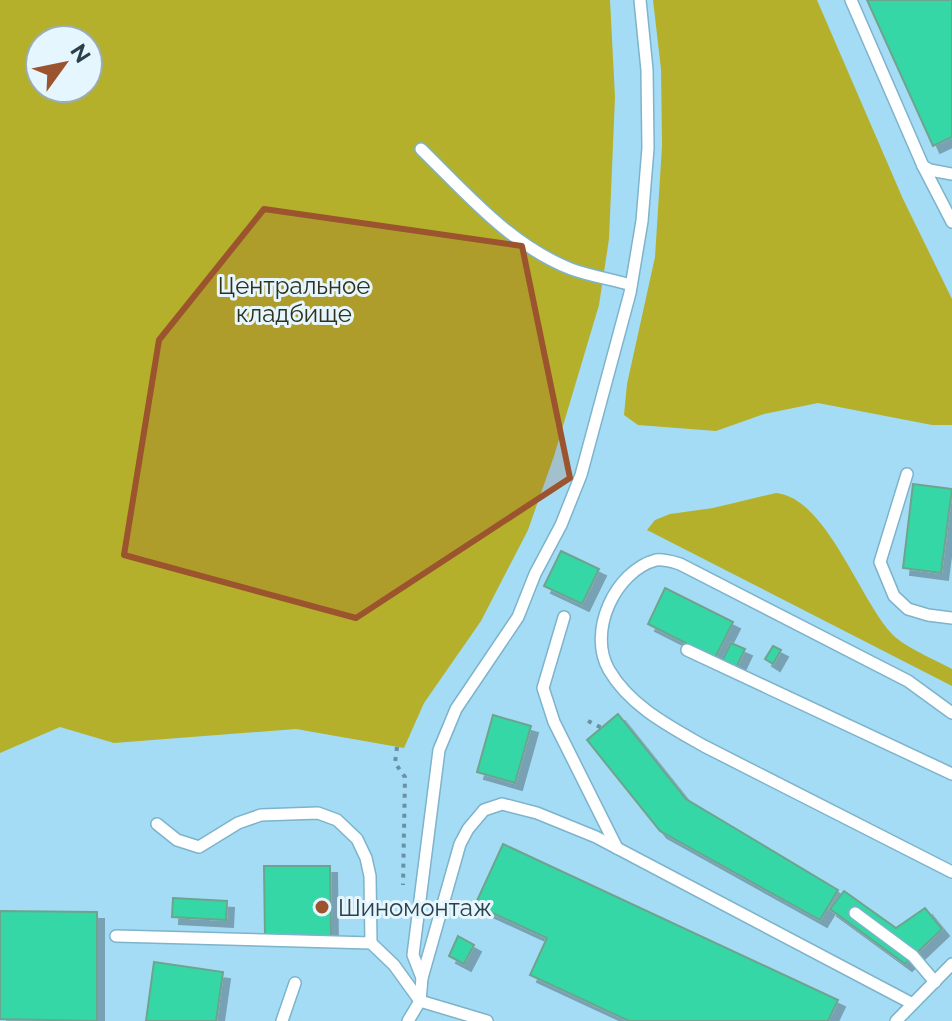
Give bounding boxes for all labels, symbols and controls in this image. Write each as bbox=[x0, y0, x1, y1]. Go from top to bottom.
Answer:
north arrow bbox=[24, 24, 104, 104]
text: N bbox=[65, 39, 96, 67]
park label: Центральное кладбище bbox=[218, 271, 370, 328]
place label: Шиномонтаж bbox=[338, 893, 492, 922]
marker: Шиномонтаж bbox=[313, 898, 331, 916]

